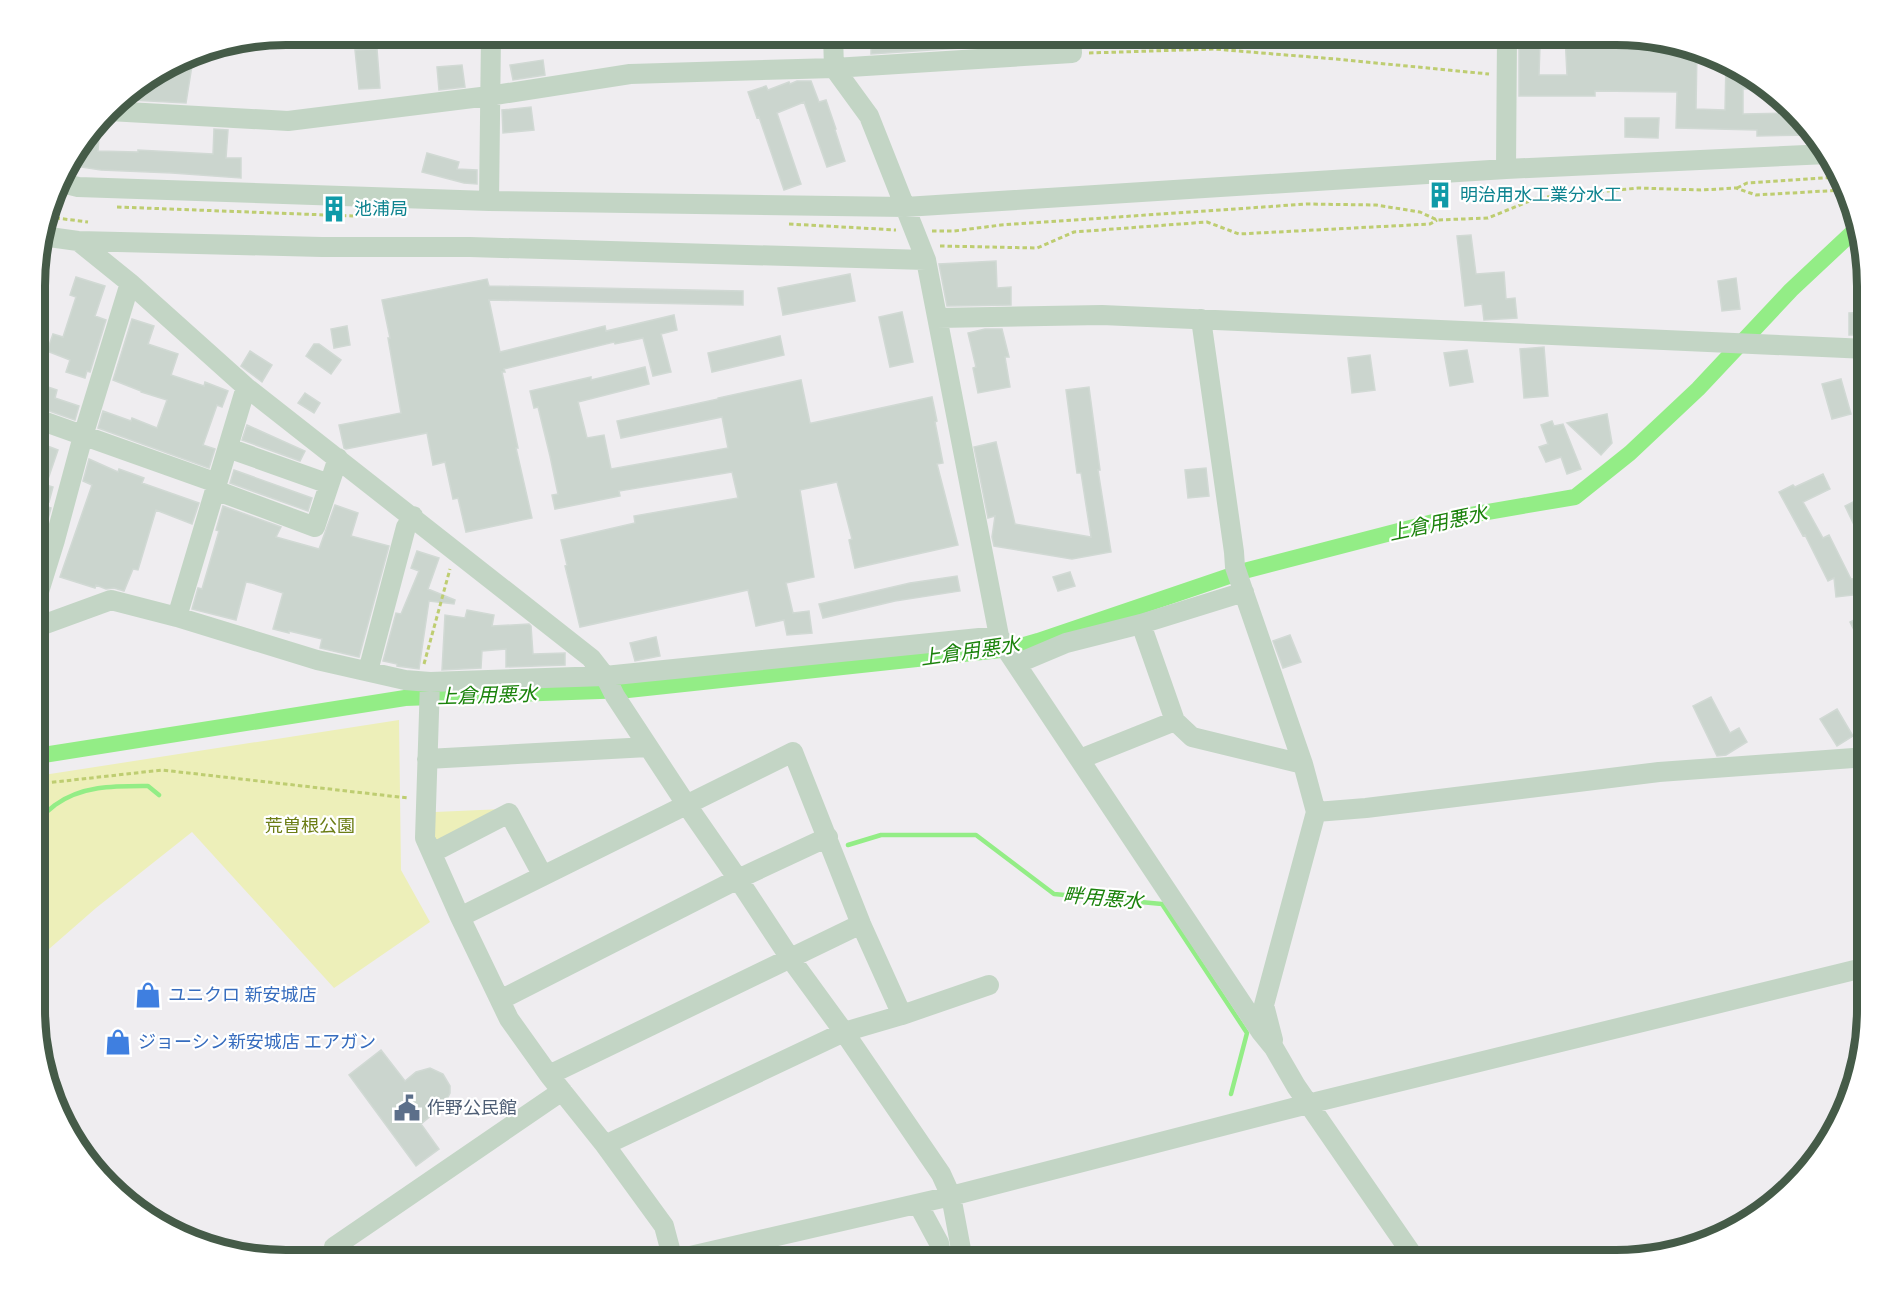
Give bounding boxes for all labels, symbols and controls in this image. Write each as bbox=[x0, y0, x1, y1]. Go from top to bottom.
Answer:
building icon: 明治用水工業分水工 bbox=[1425, 180, 1455, 210]
place label: 明治用水工業分水工 bbox=[1460, 184, 1622, 206]
building icon: 池浦局 bbox=[319, 194, 349, 224]
place label: 池浦局 bbox=[354, 198, 408, 220]
water label: 上倉用悪水 bbox=[1387, 500, 1491, 545]
water label: 上倉用悪水 bbox=[919, 632, 1023, 670]
water label: 上倉用悪水 bbox=[437, 681, 539, 709]
park label: 荒曽根公園 bbox=[265, 815, 355, 837]
water label: 畔用悪水 bbox=[1062, 883, 1146, 914]
shop icon: ユニクロ 新安城店 bbox=[133, 980, 163, 1010]
place label: ユニクロ 新安城店 bbox=[168, 984, 316, 1006]
shop icon: ジョーシン新安城店 エアガン bbox=[103, 1027, 133, 1057]
place label: ジョーシン新安城店 エアガン bbox=[138, 1031, 376, 1053]
public building icon: 作野公民館 bbox=[392, 1093, 422, 1123]
place label: 作野公民館 bbox=[427, 1097, 517, 1119]

